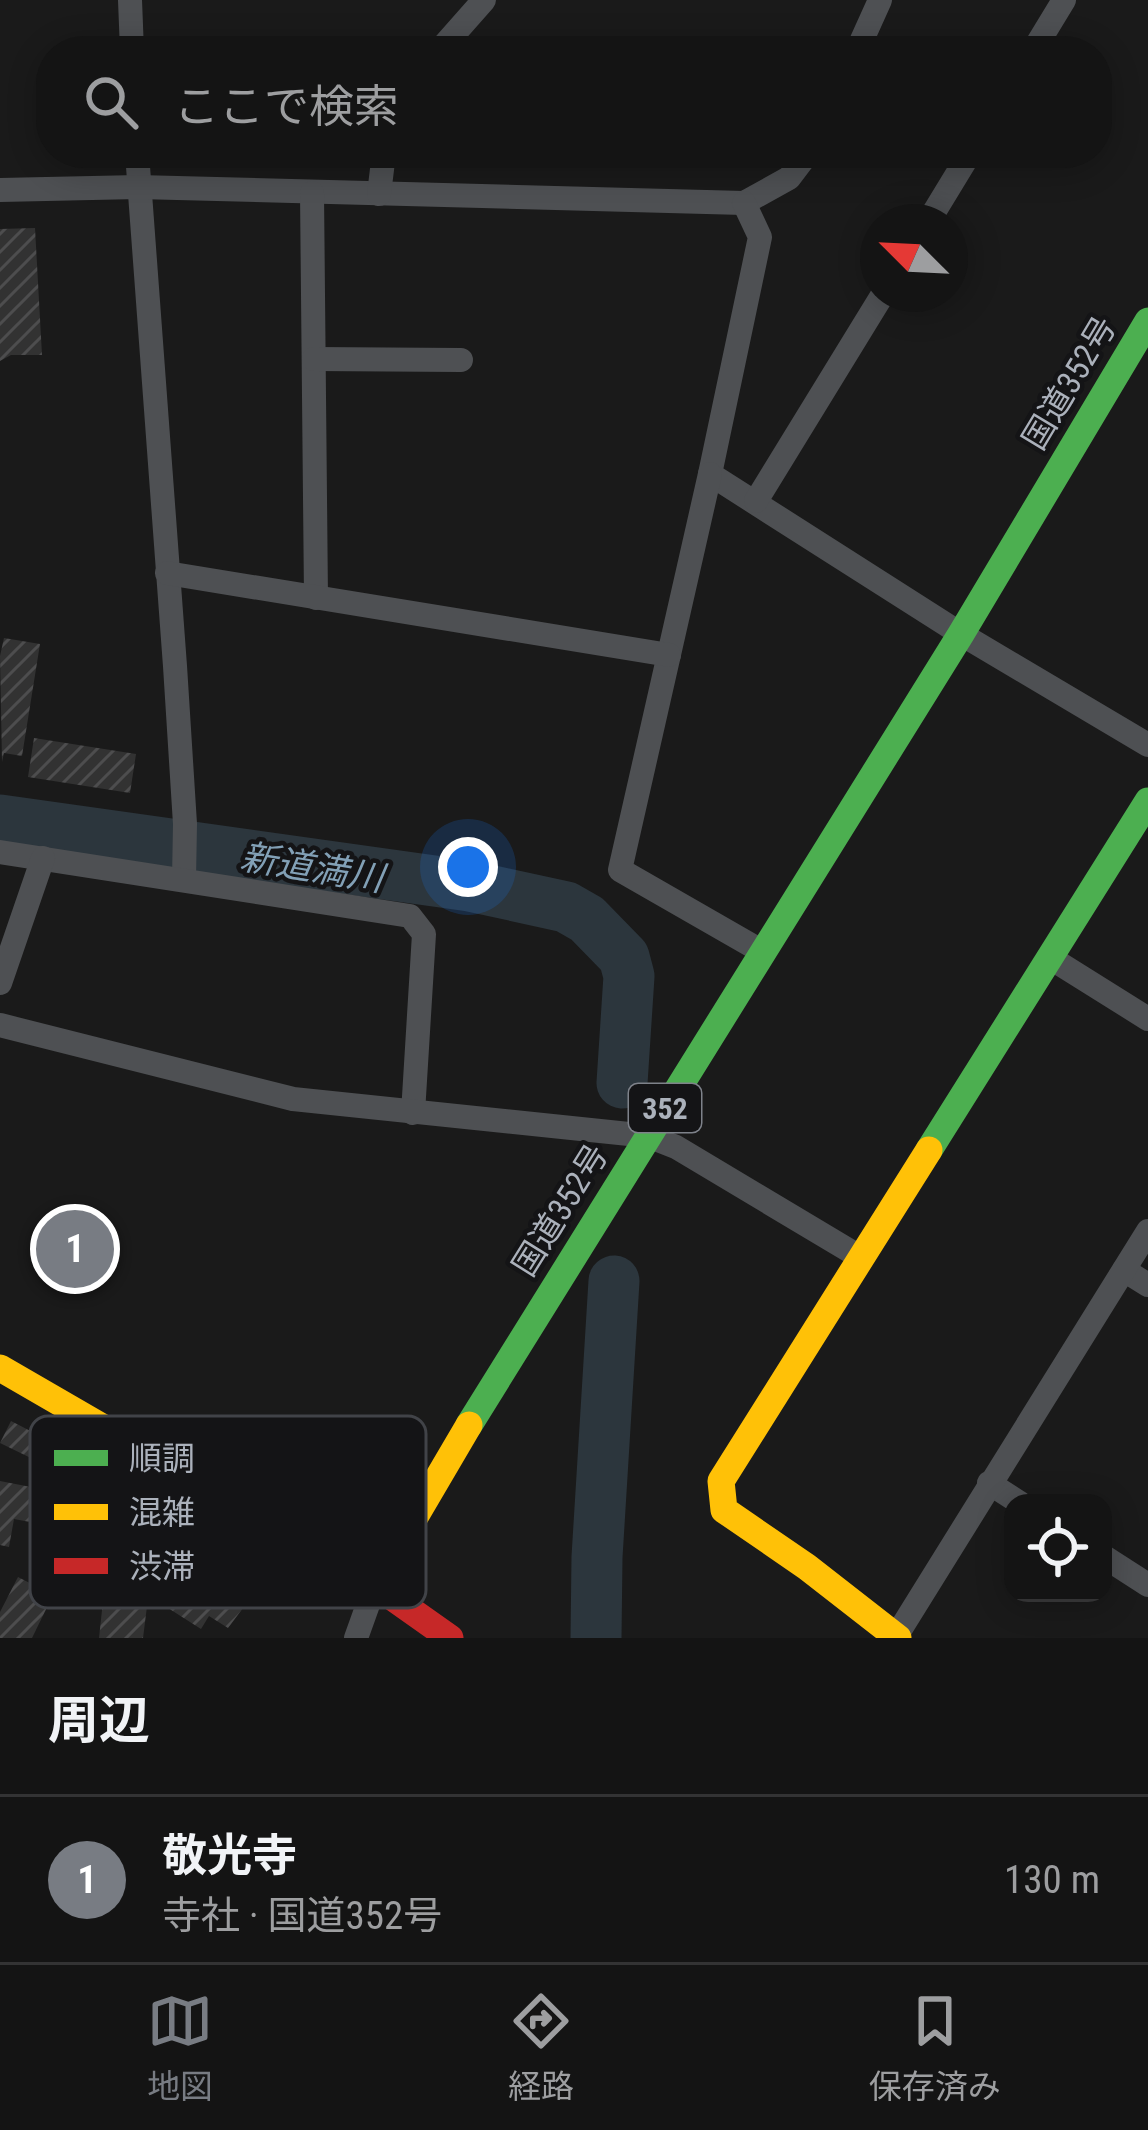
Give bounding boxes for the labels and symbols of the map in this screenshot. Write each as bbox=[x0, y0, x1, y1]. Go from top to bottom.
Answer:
north arrow bbox=[860, 204, 968, 312]
street label: 国道352号 bbox=[1014, 310, 1124, 456]
water label: 新道満川 bbox=[238, 836, 390, 901]
your location bbox=[438, 837, 498, 897]
road number: 352 bbox=[629, 1084, 701, 1132]
street label: 国道352号 bbox=[504, 1137, 616, 1283]
pin: 1 bbox=[36, 1204, 114, 1294]
legend bbox=[30, 1416, 426, 1608]
text: 順調 bbox=[129, 1439, 195, 1478]
text: 混雑 bbox=[129, 1493, 195, 1532]
text: 渋滞 bbox=[129, 1547, 195, 1586]

